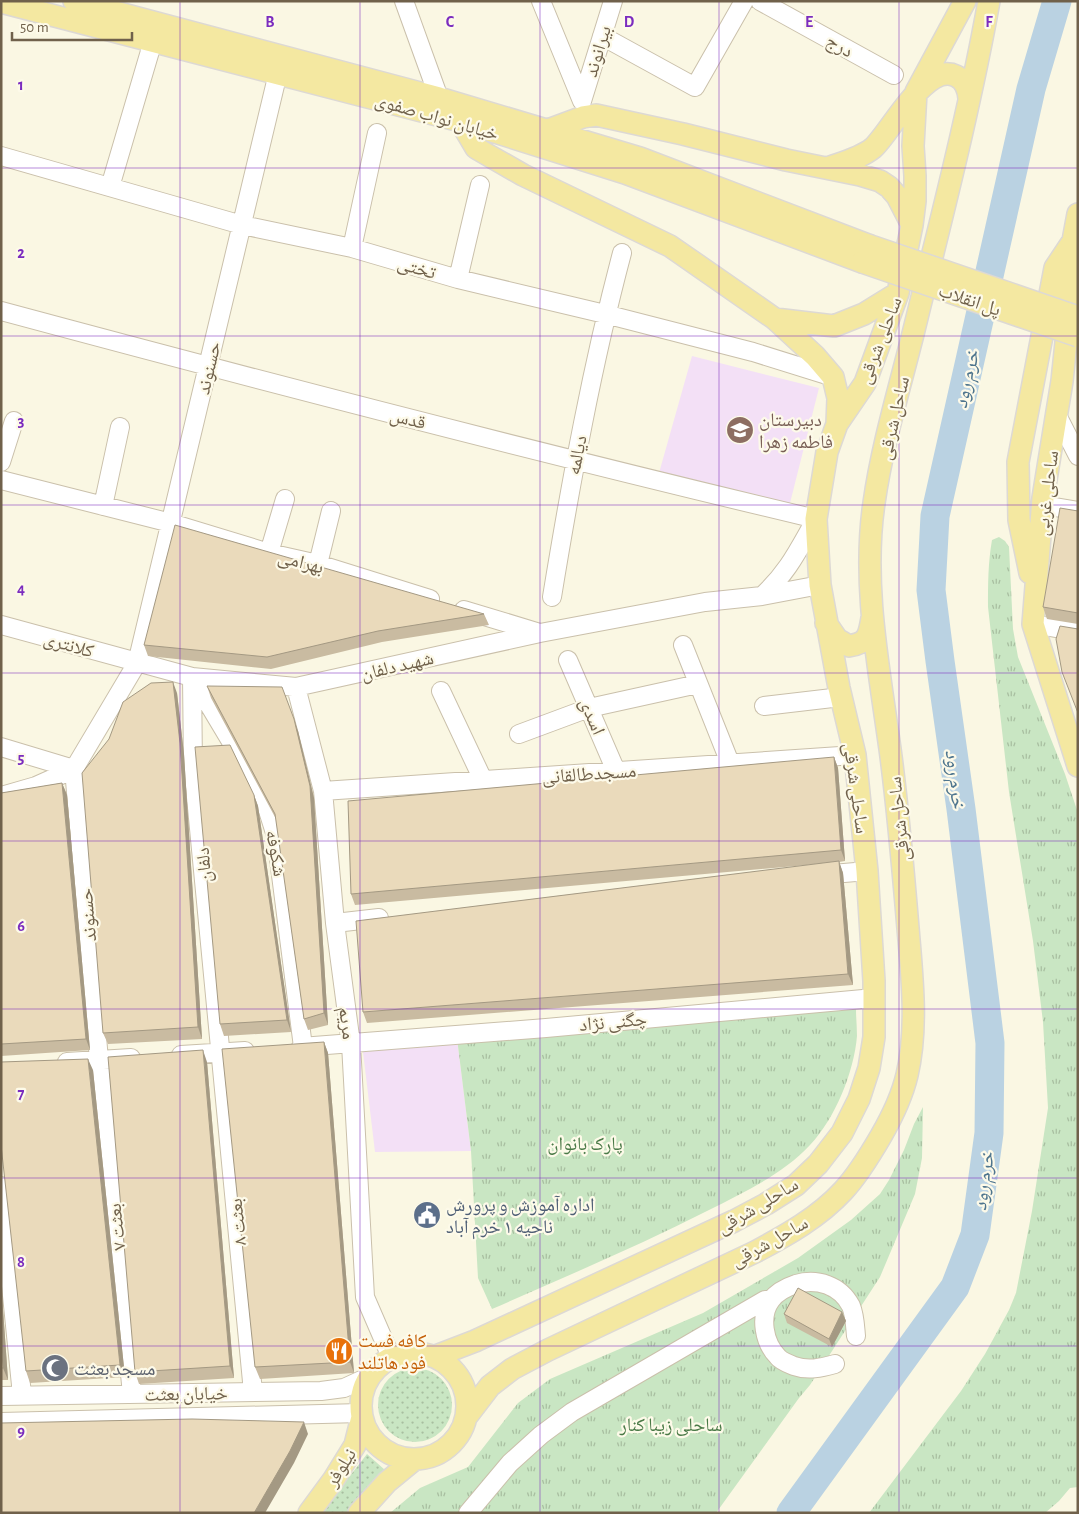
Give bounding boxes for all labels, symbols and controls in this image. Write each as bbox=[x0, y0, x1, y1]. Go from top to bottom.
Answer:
scale bar bbox=[12, 10, 132, 42]
text: B bbox=[265, 14, 275, 30]
text: C bbox=[446, 14, 455, 30]
text: D bbox=[624, 14, 635, 30]
text: E bbox=[805, 14, 813, 30]
text: F bbox=[985, 14, 993, 30]
text: 50 m bbox=[20, 20, 49, 35]
street label: بیرانوند bbox=[582, 23, 616, 80]
street label: درج bbox=[822, 31, 856, 62]
text: 1 bbox=[18, 77, 24, 93]
street label: خیابان نواب صفوی bbox=[372, 91, 500, 145]
text: 2 bbox=[17, 245, 25, 261]
street label: تختی bbox=[395, 254, 438, 284]
street label: پل انقلاب bbox=[936, 281, 1003, 321]
street label: ساحلی شرقی bbox=[855, 294, 907, 387]
street label: حسنوند bbox=[194, 340, 226, 397]
water label: خرم رود bbox=[951, 348, 986, 411]
street label: ساحل شرقی bbox=[876, 375, 914, 462]
street label: قدس bbox=[388, 406, 428, 434]
place label: دبیرستان فاطمه زهرا bbox=[759, 411, 833, 453]
text: 3 bbox=[18, 413, 25, 429]
school or university icon: دبیرستان فاطمه زهرا bbox=[725, 415, 755, 445]
street label: دیالمه bbox=[564, 434, 591, 477]
street label: ساحلی غربی bbox=[1033, 449, 1063, 537]
street label: بهرامی bbox=[276, 548, 325, 578]
text: 4 bbox=[17, 581, 25, 597]
street label: کلانتری bbox=[41, 629, 96, 663]
street label: شهید دلفان bbox=[359, 649, 436, 685]
street label: اسدی bbox=[575, 695, 608, 738]
street label: ساحلی شرقی bbox=[839, 742, 871, 835]
water label: خرم رود bbox=[939, 749, 969, 810]
text: 5 bbox=[18, 750, 25, 766]
street label: مسجدطالقانی bbox=[541, 762, 637, 788]
street label: ساحل شرقی bbox=[886, 775, 914, 862]
street label: شکوفه bbox=[261, 829, 289, 878]
street label: دلفان bbox=[193, 846, 216, 883]
street label: حسنوند bbox=[77, 887, 101, 942]
text: 6 bbox=[17, 918, 25, 934]
street label: مریم bbox=[333, 1006, 358, 1041]
street label: چگنی نژاد bbox=[579, 1010, 648, 1036]
text: 7 bbox=[18, 1086, 25, 1102]
park label: پارک بانوان bbox=[547, 1135, 623, 1155]
water label: خرم رود bbox=[970, 1150, 1001, 1212]
street label: ساحلی شرقی bbox=[714, 1175, 802, 1239]
place label: اداره آموزش و پرورش ناحیه ۱ خرم آباد bbox=[446, 1195, 595, 1240]
street label: بعثت ۸ bbox=[227, 1197, 251, 1246]
public building icon: اداره آموزش و پرورش ناحیه ۱ خرم آباد bbox=[412, 1200, 442, 1230]
street label: بعثت ۷ bbox=[106, 1202, 130, 1251]
street label: ساحل شرقی bbox=[728, 1213, 812, 1272]
text: 8 bbox=[17, 1254, 25, 1270]
place label: کافه فست فود هاتلند bbox=[358, 1332, 427, 1374]
restaurant icon: کافه فست فود هاتلند bbox=[324, 1336, 354, 1366]
mosque icon: مسجد بعثت bbox=[40, 1353, 70, 1383]
place label: مسجد بعثت bbox=[74, 1360, 156, 1380]
street label: خیابان بعثت bbox=[144, 1384, 228, 1406]
park label: ساحلی زیبا کنار bbox=[618, 1416, 723, 1436]
text: 9 bbox=[17, 1423, 25, 1439]
street label: نیلوفر bbox=[322, 1445, 361, 1492]

